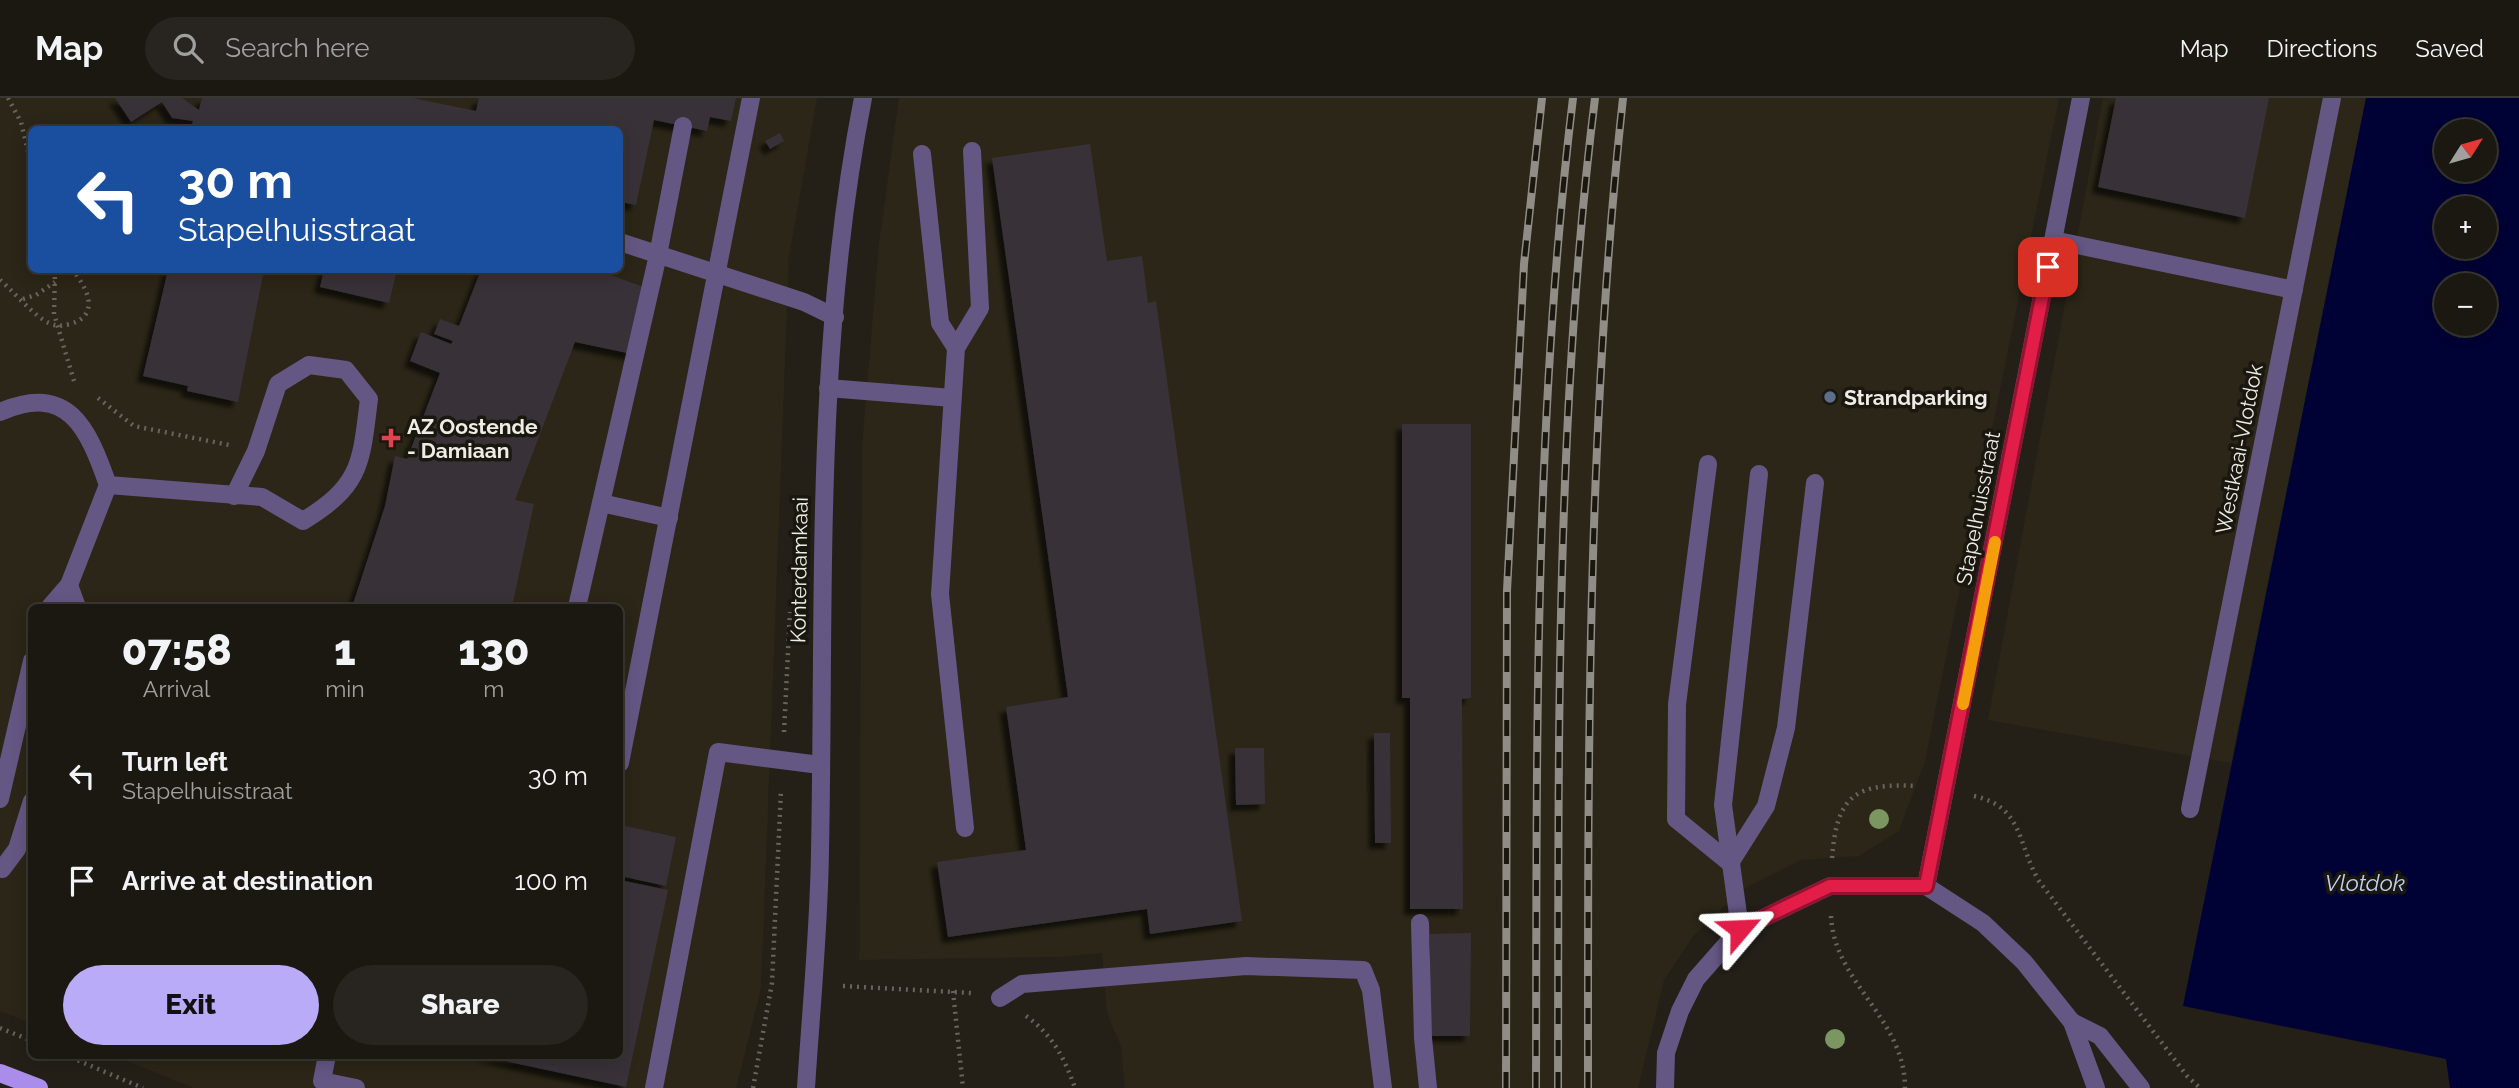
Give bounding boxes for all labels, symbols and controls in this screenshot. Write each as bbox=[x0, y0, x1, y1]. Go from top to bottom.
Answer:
search box bbox=[145, 17, 635, 80]
text: Map bbox=[35, 29, 103, 68]
icon: search bbox=[169, 29, 207, 67]
text: Search here bbox=[225, 33, 370, 63]
text: Map bbox=[2180, 34, 2229, 63]
text: Directions bbox=[2267, 34, 2377, 63]
text: Saved bbox=[2415, 34, 2484, 63]
north arrow bbox=[2434, 119, 2497, 182]
map controls bbox=[2434, 119, 2497, 336]
text: 30 m bbox=[178, 152, 293, 209]
icon: left bbox=[63, 154, 154, 245]
button: + bbox=[2434, 196, 2497, 259]
text: Stapelhuisstraat bbox=[178, 211, 415, 248]
pin bbox=[2018, 237, 2078, 297]
icon: arrive bbox=[2029, 248, 2067, 286]
button: − bbox=[2434, 273, 2497, 336]
street label: Westkaai-Vlotdok bbox=[2210, 362, 2268, 536]
place label: Strandparking bbox=[1844, 385, 1988, 410]
marker: Strandparking bbox=[1822, 389, 1838, 405]
place label: AZ Oostende - Damiaan bbox=[407, 414, 538, 463]
marker: AZ Oostende - Damiaan bbox=[381, 428, 401, 448]
street label: Stapelhuisstraat bbox=[1951, 429, 2005, 587]
street label: Konterdamkaai bbox=[785, 497, 813, 643]
text: 07:58 bbox=[121, 626, 232, 675]
text: 1 bbox=[334, 626, 356, 675]
text: 130 bbox=[458, 626, 530, 675]
text: Arrival bbox=[143, 675, 210, 702]
text: min bbox=[325, 675, 365, 702]
text: m bbox=[483, 675, 504, 702]
text: Turn left bbox=[122, 747, 228, 777]
icon: left bbox=[63, 757, 101, 795]
text: 30 m bbox=[528, 761, 588, 791]
text: Stapelhuisstraat bbox=[122, 777, 293, 804]
icon: arrive bbox=[63, 862, 101, 900]
text: Arrive at destination bbox=[122, 866, 373, 896]
text: 100 m bbox=[515, 866, 588, 896]
water label: Vlotdok bbox=[2325, 869, 2405, 896]
position arrow bbox=[1703, 892, 1777, 966]
button: Exit bbox=[63, 965, 319, 1045]
button: Share bbox=[333, 965, 588, 1045]

